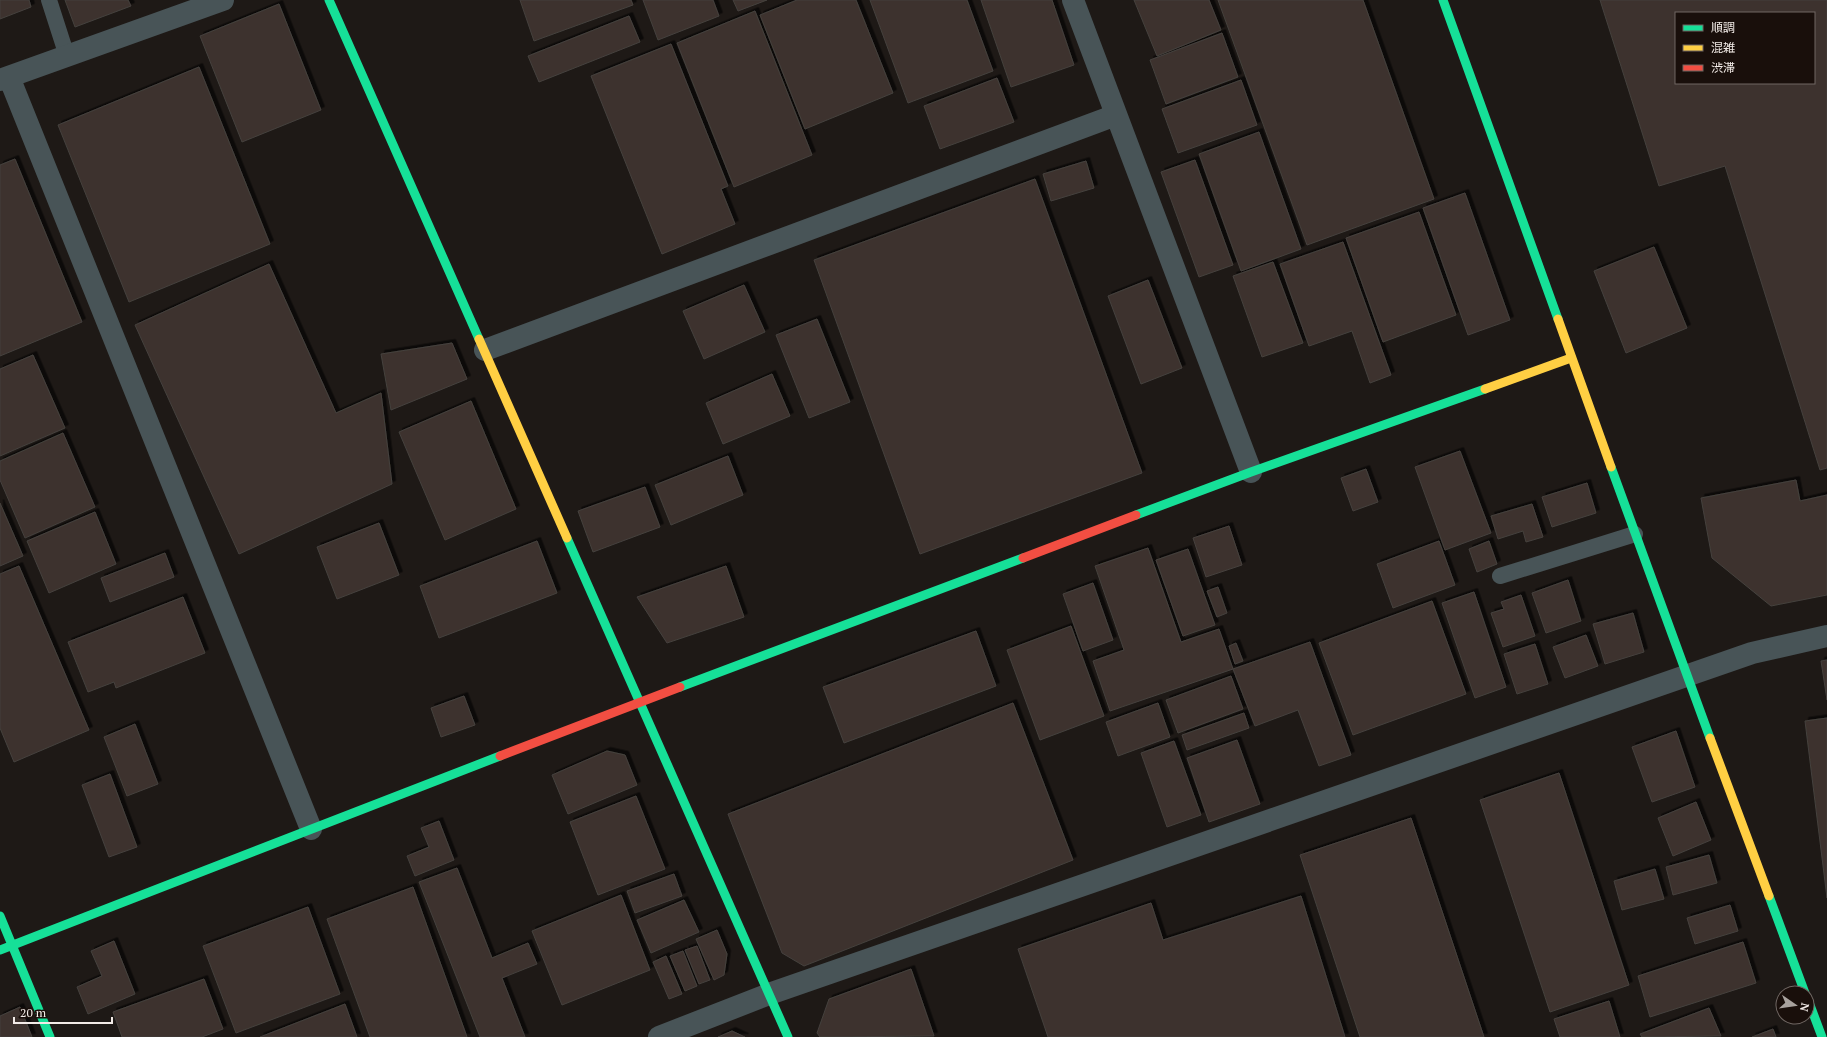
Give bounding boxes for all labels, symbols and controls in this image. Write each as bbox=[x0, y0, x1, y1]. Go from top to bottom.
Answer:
legend bbox=[1675, 12, 1815, 84]
text: 順調 bbox=[1711, 20, 1735, 35]
text: 混雑 bbox=[1711, 40, 1735, 55]
text: 渋滞 bbox=[1711, 60, 1735, 75]
north arrow bbox=[1775, 985, 1815, 1025]
scale bar bbox=[14, 999, 112, 1025]
text: N bbox=[1797, 1002, 1813, 1014]
text: 20 m bbox=[20, 1005, 47, 1020]

